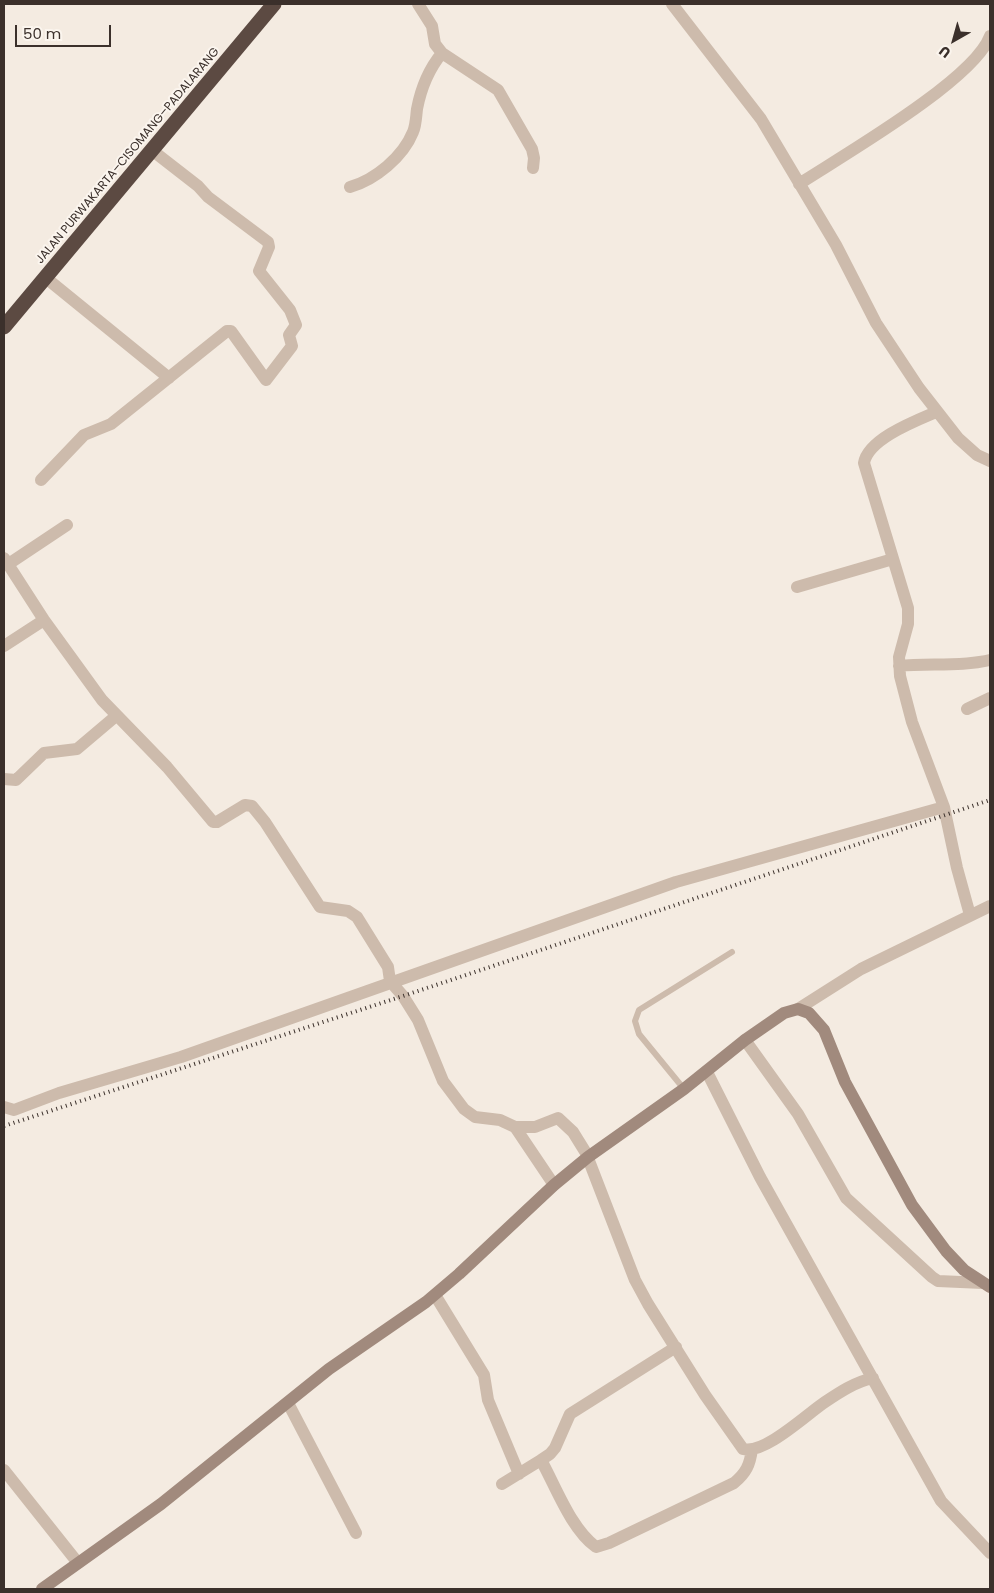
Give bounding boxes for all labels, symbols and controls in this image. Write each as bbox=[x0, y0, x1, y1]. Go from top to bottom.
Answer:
scale bar bbox=[18, 15, 114, 47]
north arrow bbox=[929, 15, 979, 65]
text: 50 m bbox=[23, 23, 61, 44]
text: U bbox=[935, 41, 955, 63]
street label: JALAN PURWAKARTA–CISOMANG–PADALARANG bbox=[33, 45, 223, 267]

